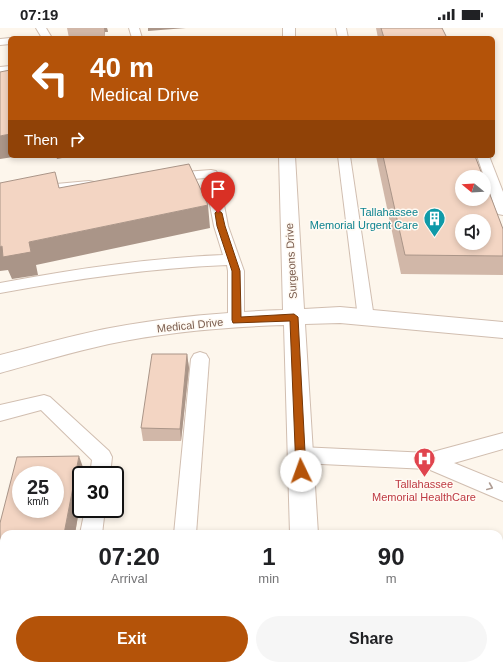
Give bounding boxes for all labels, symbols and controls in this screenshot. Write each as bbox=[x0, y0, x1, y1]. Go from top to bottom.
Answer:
text: 07:19 bbox=[20, 6, 58, 23]
icon: left bbox=[24, 52, 76, 104]
text: 40 m bbox=[90, 52, 154, 83]
text: Medical Drive bbox=[90, 85, 199, 105]
icon: right bbox=[66, 128, 88, 150]
text: Then bbox=[24, 131, 58, 148]
north arrow bbox=[455, 170, 491, 206]
map controls bbox=[455, 170, 491, 250]
pin bbox=[201, 172, 235, 213]
icon: arrive bbox=[207, 178, 229, 200]
building icon: Tallahassee Memorial Urgent Care bbox=[421, 205, 447, 238]
place label: Tallahassee Memorial Urgent Care bbox=[310, 206, 418, 231]
button: sound bbox=[455, 214, 491, 250]
street label: Surgeons Drive bbox=[283, 223, 299, 299]
street label: Medical Drive bbox=[156, 316, 224, 334]
hospital icon: Tallahassee Memorial HealthCare bbox=[411, 445, 437, 478]
position arrow bbox=[280, 450, 322, 492]
speed limit sign: 30 bbox=[72, 466, 124, 518]
text: 25 bbox=[27, 476, 49, 498]
place label: Tallahassee Memorial HealthCare bbox=[372, 478, 476, 503]
one-way arrow bbox=[487, 482, 494, 490]
text: km/h bbox=[27, 496, 49, 507]
text: 07:20 bbox=[98, 543, 160, 570]
text: 1 bbox=[262, 543, 276, 570]
text: 90 bbox=[378, 543, 405, 570]
text: Arrival bbox=[111, 571, 148, 586]
text: min bbox=[258, 571, 279, 586]
text: m bbox=[386, 571, 397, 586]
button: Exit bbox=[16, 616, 248, 662]
button: Share bbox=[256, 616, 487, 662]

